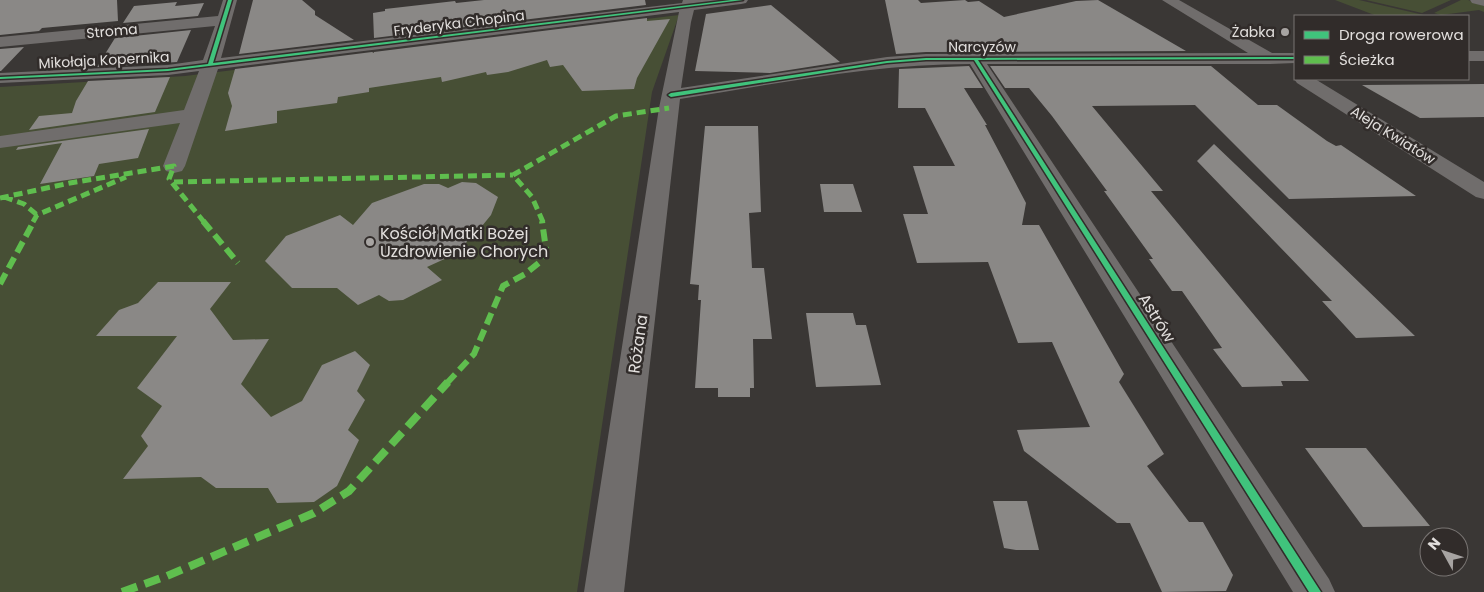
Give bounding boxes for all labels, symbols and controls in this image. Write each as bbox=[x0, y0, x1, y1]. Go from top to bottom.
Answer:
street label: Fryderyka Chopina bbox=[392, 5, 526, 41]
legend bbox=[1294, 15, 1469, 80]
street label: Stroma bbox=[86, 19, 138, 43]
place label: Żabka bbox=[1232, 22, 1275, 42]
text: Droga rowerowa bbox=[1339, 24, 1464, 45]
marker: Żabka bbox=[1279, 26, 1291, 38]
street label: Narcyzów bbox=[948, 37, 1016, 57]
street label: Mikołaja Kopernika bbox=[38, 47, 170, 73]
text: Ścieżka bbox=[1339, 49, 1395, 70]
street label: Aleja Kwiatów bbox=[1347, 101, 1440, 169]
place label: Kościół Matki Bożej Uzdrowienie Chorych bbox=[380, 222, 548, 263]
marker: Kościół Matki Bożej Uzdrowienie Chorych bbox=[364, 236, 376, 248]
street label: Astrów bbox=[1133, 289, 1181, 347]
street label: Różana bbox=[622, 313, 654, 375]
north arrow bbox=[1419, 527, 1469, 577]
text: N bbox=[1423, 533, 1445, 554]

